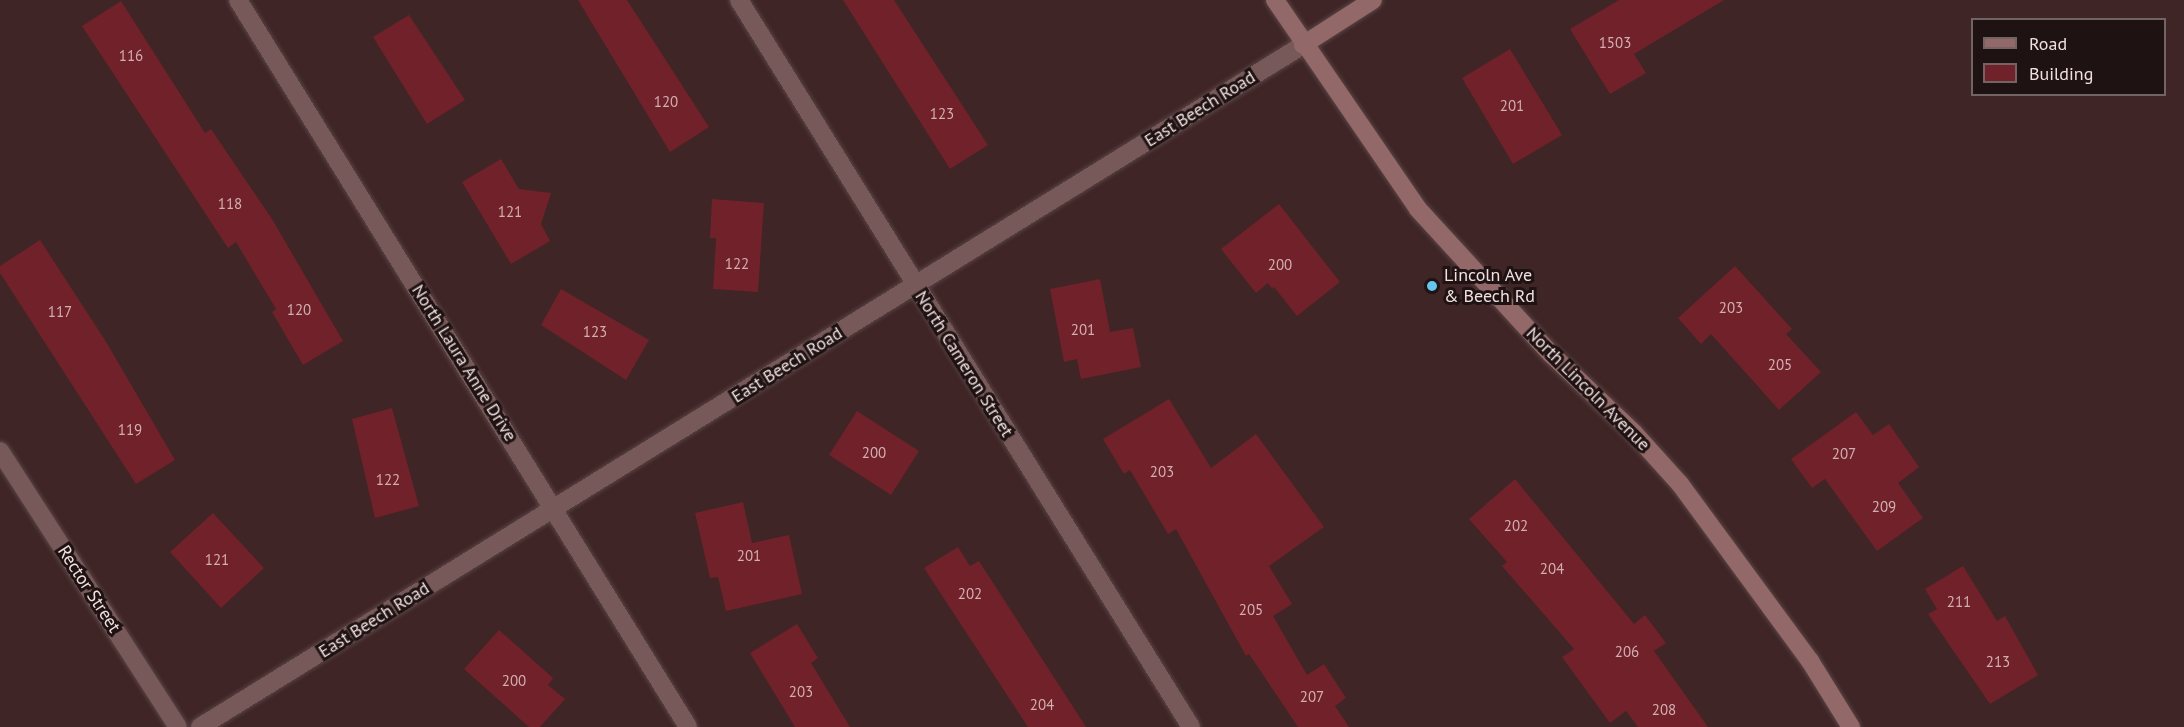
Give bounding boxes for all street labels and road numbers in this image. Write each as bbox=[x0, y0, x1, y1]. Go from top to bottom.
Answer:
street label: East Beech Road bbox=[1141, 66, 1259, 152]
street label: North Laura Anne Drive bbox=[407, 280, 521, 446]
street label: North Cameron Street bbox=[910, 287, 1018, 441]
street label: East Beech Road bbox=[728, 322, 846, 408]
street label: North Lincoln Avenue bbox=[1521, 322, 1655, 456]
street label: Rector Street bbox=[53, 541, 125, 637]
street label: East Beech Road bbox=[315, 577, 433, 663]

